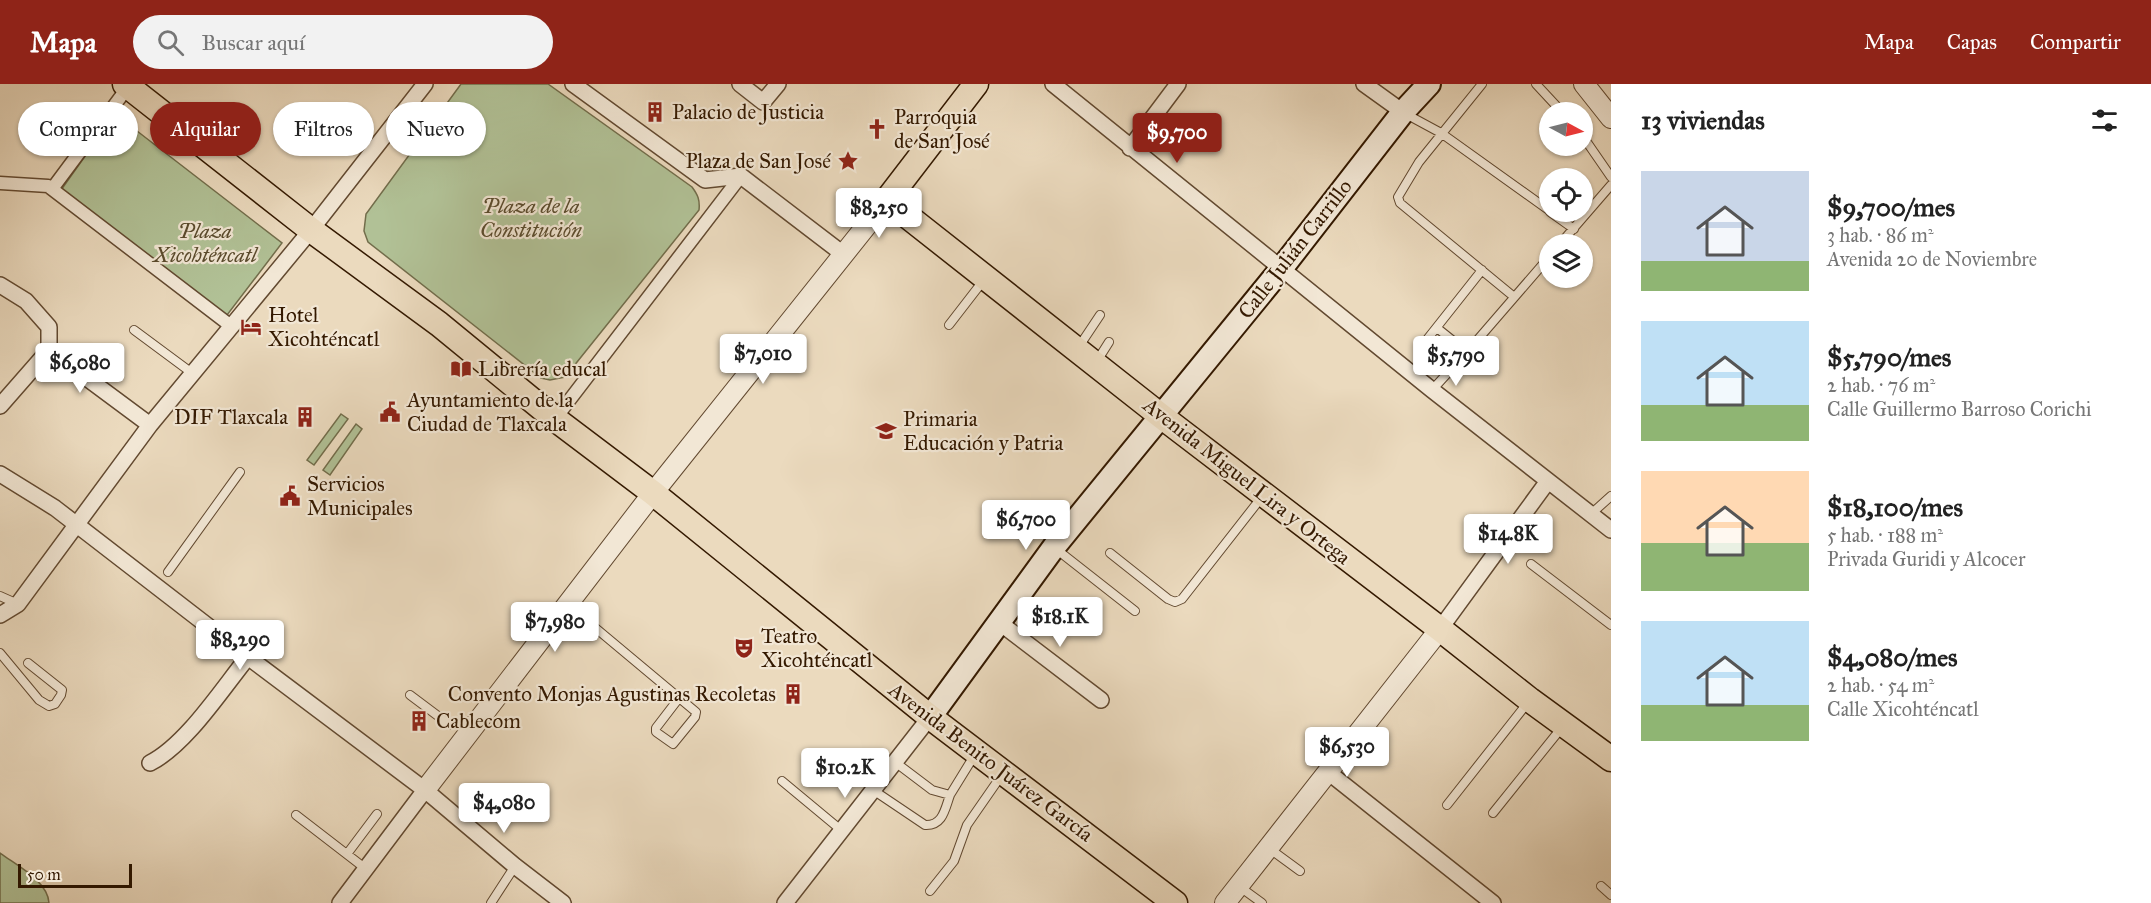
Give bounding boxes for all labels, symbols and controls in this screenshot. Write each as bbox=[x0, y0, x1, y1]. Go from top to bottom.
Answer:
search box bbox=[133, 15, 553, 69]
text: Mapa bbox=[30, 25, 97, 60]
icon: search bbox=[154, 26, 187, 59]
text: Buscar aquí bbox=[202, 29, 305, 56]
text: Mapa bbox=[1864, 29, 1914, 55]
text: Capas bbox=[1947, 29, 1997, 55]
text: Compartir bbox=[2030, 29, 2121, 55]
place label: Palacio de Justicia bbox=[672, 99, 824, 125]
building icon: Palacio de Justicia bbox=[643, 100, 667, 124]
chip: Comprar bbox=[18, 102, 138, 156]
chip: Alquilar bbox=[150, 102, 261, 156]
chip: Filtros bbox=[273, 102, 374, 156]
chip: Nuevo bbox=[386, 102, 486, 156]
north arrow bbox=[1539, 102, 1593, 156]
map controls bbox=[1539, 102, 1593, 288]
place label: Parroquia de San José bbox=[894, 104, 990, 154]
text: 13 viviendas bbox=[1641, 104, 1765, 136]
icon: filters bbox=[2088, 104, 2121, 137]
pin: $9,700 bbox=[1128, 113, 1226, 164]
church icon: Parroquia de San José bbox=[865, 117, 889, 141]
text: $9,700 bbox=[1147, 120, 1207, 144]
place label: Plaza de San José bbox=[685, 148, 831, 174]
place icon: Plaza de San José bbox=[836, 149, 860, 173]
button: locate bbox=[1539, 168, 1593, 222]
street label: Calle Julián Carrillo bbox=[1232, 174, 1358, 324]
pin: $8,250 bbox=[830, 188, 928, 239]
text: $9,700/mes bbox=[1827, 191, 1955, 223]
park label: Plaza de la Constitución bbox=[480, 193, 582, 243]
text: $8,250 bbox=[850, 195, 908, 219]
icon: home bbox=[1689, 195, 1761, 267]
park label: Plaza Xicohténcatl bbox=[151, 218, 259, 268]
text: 3 hab. · 86 m² bbox=[1827, 223, 1934, 247]
button: layers bbox=[1539, 234, 1593, 288]
text: Avenida 20 de Noviembre bbox=[1827, 247, 2037, 271]
place label: Hotel Xicohténcatl bbox=[268, 302, 380, 352]
hotel icon: Hotel Xicohténcatl bbox=[239, 315, 263, 339]
pin: $7,010 bbox=[714, 334, 812, 385]
pin: $5,790 bbox=[1407, 336, 1505, 387]
text: $7,010 bbox=[734, 341, 792, 365]
text: $5,790/mes bbox=[1827, 341, 1951, 373]
pin: $6,080 bbox=[31, 343, 129, 394]
text: $5,790 bbox=[1427, 343, 1485, 367]
icon: home bbox=[1689, 345, 1761, 417]
text: $6,080 bbox=[49, 350, 111, 374]
place label: Librería educal bbox=[478, 356, 607, 382]
library icon: Librería educal bbox=[449, 357, 473, 381]
text: 2 hab. · 76 m² bbox=[1827, 373, 1935, 397]
place label: Ayuntamiento de la Ciudad de Tlaxcala bbox=[406, 387, 573, 437]
street label: Avenida Miguel Lira y Ortega bbox=[1137, 391, 1356, 570]
text: Calle Guillermo Barroso Corichi bbox=[1827, 397, 2092, 421]
public building icon: Ayuntamiento de la Ciudad de Tlaxcala bbox=[378, 400, 402, 424]
place label: DIF Tlaxcala bbox=[174, 404, 288, 430]
building icon: DIF Tlaxcala bbox=[293, 405, 317, 429]
place label: Primaria Educación y Patria bbox=[903, 406, 1064, 456]
school or university icon: Primaria Educación y Patria bbox=[874, 419, 898, 443]
place label: Servicios Municipales bbox=[307, 471, 413, 521]
public building icon: Servicios Municipales bbox=[278, 484, 302, 508]
text: $18,100/mes bbox=[1827, 491, 1963, 523]
icon: home bbox=[1689, 495, 1761, 567]
pin: $6,700 bbox=[977, 500, 1075, 551]
text: $6,700 bbox=[996, 507, 1056, 531]
pin: $14.8K bbox=[1459, 514, 1557, 565]
text: $14.8K bbox=[1478, 521, 1538, 545]
text: 5 hab. · 188 m² bbox=[1827, 523, 1943, 547]
text: Privada Guridi y Alcocer bbox=[1827, 547, 2025, 571]
pin: $18.1K bbox=[1011, 597, 1109, 648]
pin: $7,980 bbox=[506, 602, 604, 653]
text: $18.1K bbox=[1032, 604, 1088, 628]
text: $7,980 bbox=[525, 609, 585, 633]
pin: $8,290 bbox=[191, 620, 289, 671]
place label: Teatro Xicohténcatl bbox=[761, 623, 873, 673]
text: $8,290 bbox=[210, 627, 270, 651]
theatre icon: Teatro Xicohténcatl bbox=[732, 636, 756, 660]
text: $4,080/mes bbox=[1827, 641, 1958, 673]
icon: home bbox=[1689, 645, 1761, 717]
text: 2 hab. · 54 m² bbox=[1827, 673, 1934, 697]
street label: Avenida Benito Juárez García bbox=[883, 676, 1099, 848]
place label: Convento Monjas Agustinas Recoletas bbox=[448, 681, 776, 707]
building icon: Convento Monjas Agustinas Recoletas bbox=[781, 682, 805, 706]
text: Calle Xicohténcatl bbox=[1827, 697, 1979, 721]
place label: Cablecom bbox=[436, 708, 521, 734]
building icon: Cablecom bbox=[407, 709, 431, 733]
pin: $6,530 bbox=[1298, 727, 1396, 778]
text: $6,530 bbox=[1319, 734, 1375, 758]
pin: $10.2K bbox=[796, 748, 894, 799]
text: $10.2K bbox=[815, 755, 875, 779]
pin: $4,080 bbox=[455, 783, 553, 834]
text: $4,080 bbox=[473, 790, 535, 814]
scale bar bbox=[18, 861, 132, 888]
text: 50 m bbox=[27, 865, 61, 884]

